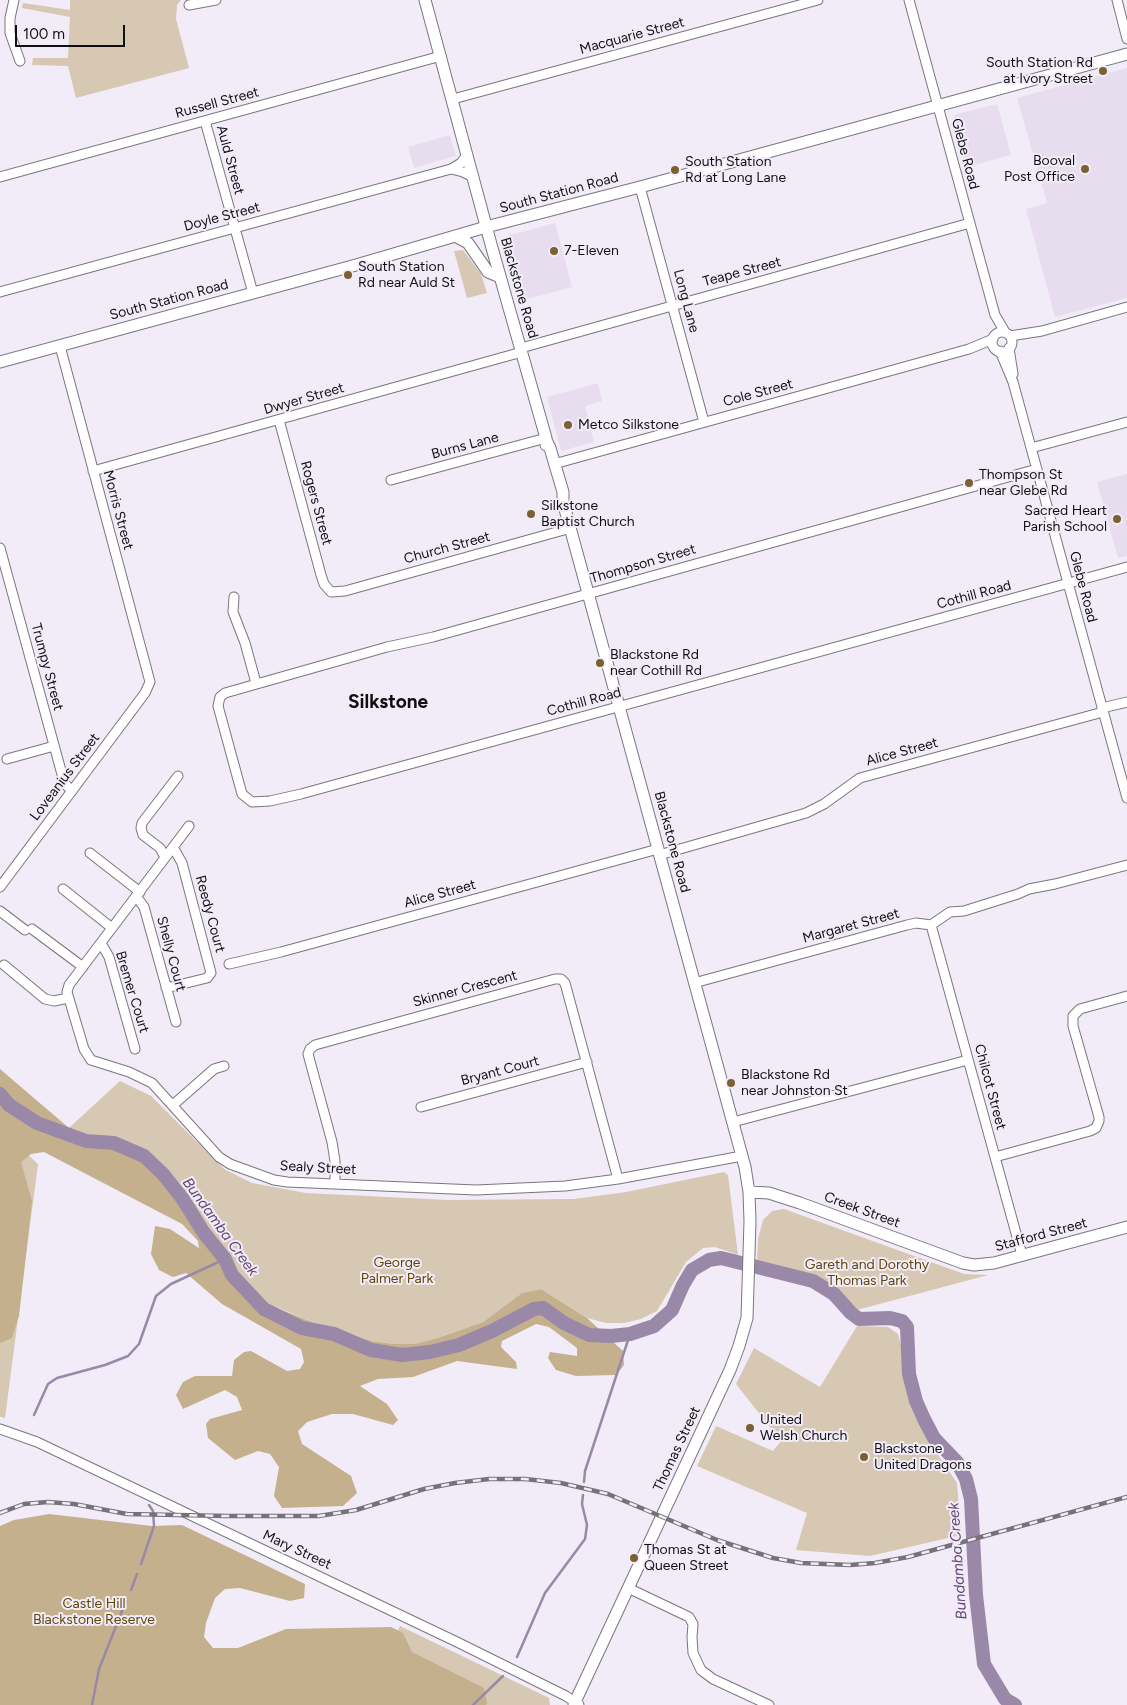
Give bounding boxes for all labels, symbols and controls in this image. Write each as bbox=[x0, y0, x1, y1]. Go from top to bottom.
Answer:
street label: Macquarie Street bbox=[578, 14, 686, 58]
scale bar bbox=[18, 15, 128, 47]
text: 100 m bbox=[23, 25, 65, 43]
place label: South Station Rd at Ivory Street bbox=[986, 55, 1093, 88]
marker: South Station Rd at Ivory Street bbox=[1097, 65, 1109, 77]
street label: Russell Street bbox=[173, 84, 261, 122]
street label: Glebe Road bbox=[947, 117, 983, 191]
street label: Auld Street bbox=[213, 123, 247, 197]
place label: Booval Post Office bbox=[1004, 153, 1075, 186]
place label: South Station Rd at Long Lane bbox=[685, 154, 786, 186]
marker: Booval Post Office bbox=[1079, 163, 1091, 175]
marker: South Station Rd at Long Lane bbox=[669, 164, 681, 176]
street label: South Station Road bbox=[498, 169, 620, 217]
street label: Doyle Street bbox=[182, 199, 262, 235]
street label: Blackstone Road bbox=[497, 236, 541, 340]
place label: 7-Eleven bbox=[564, 243, 619, 259]
marker: 7-Eleven bbox=[548, 245, 560, 257]
street label: Teape Street bbox=[701, 254, 783, 290]
place label: South Station Rd near Auld St bbox=[358, 259, 455, 292]
street label: Long Lane bbox=[670, 268, 702, 334]
marker: South Station Rd near Auld St bbox=[342, 269, 354, 281]
street label: South Station Road bbox=[108, 276, 230, 324]
street label: Cole Street bbox=[721, 376, 795, 410]
street label: Dwyer Street bbox=[262, 380, 346, 418]
place label: Metco Silkstone bbox=[578, 417, 679, 433]
marker: Metco Silkstone bbox=[562, 419, 574, 431]
street label: Burns Lane bbox=[430, 429, 500, 463]
street label: Rogers Street bbox=[297, 459, 335, 547]
place label: Thompson St near Glebe Rd bbox=[979, 467, 1067, 500]
street label: Morris Street bbox=[99, 468, 137, 552]
marker: Thompson St near Glebe Rd bbox=[963, 477, 975, 489]
place label: Silkstone Baptist Church bbox=[541, 498, 635, 530]
place label: Sacred Heart Parish School bbox=[1023, 503, 1107, 536]
marker: Silkstone Baptist Church bbox=[525, 508, 537, 520]
marker: Sacred Heart Parish School bbox=[1111, 513, 1123, 525]
street label: Church Street bbox=[402, 528, 492, 568]
street label: Thompson Street bbox=[588, 541, 698, 587]
street label: Glebe Road bbox=[1065, 550, 1101, 624]
street label: Cothill Road bbox=[935, 577, 1013, 613]
street label: Trumpy Street bbox=[27, 622, 67, 712]
place label: Blackstone Rd near Cothill Rd bbox=[610, 647, 702, 680]
marker: Blackstone Rd near Cothill Rd bbox=[594, 657, 606, 669]
street label: Cothill Road bbox=[545, 684, 623, 720]
district label: Silkstone bbox=[348, 691, 428, 713]
street label: Loveanius Street bbox=[27, 730, 103, 824]
street label: Alice Street bbox=[864, 734, 940, 770]
street label: Blackstone Road bbox=[650, 790, 694, 894]
street label: Reedy Court bbox=[192, 874, 228, 954]
street label: Alice Street bbox=[402, 876, 478, 912]
street label: Margaret Street bbox=[801, 905, 901, 947]
street label: Shelly Court bbox=[153, 915, 189, 993]
street label: Bremer Court bbox=[112, 949, 152, 1035]
street label: Skinner Crescent bbox=[411, 967, 519, 1011]
street label: Chilcot Street bbox=[971, 1042, 1009, 1132]
street label: Bryant Court bbox=[459, 1053, 541, 1089]
place label: Blackstone Rd near Johnston St bbox=[741, 1067, 848, 1100]
marker: Blackstone Rd near Johnston St bbox=[725, 1077, 737, 1089]
street label: Sealy Street bbox=[279, 1158, 357, 1178]
water label: Bundamba Creek bbox=[178, 1174, 262, 1280]
street label: Creek Street bbox=[822, 1189, 902, 1231]
street label: Stafford Street bbox=[993, 1215, 1089, 1255]
park label: George Palmer Park bbox=[361, 1255, 433, 1288]
park label: Gareth and Dorothy Thomas Park bbox=[805, 1257, 929, 1290]
street label: Thomas Street bbox=[650, 1404, 704, 1494]
place label: United Welsh Church bbox=[760, 1412, 847, 1444]
marker: United Welsh Church bbox=[744, 1422, 756, 1434]
place label: Blackstone United Dragons bbox=[874, 1441, 972, 1474]
marker: Blackstone United Dragons bbox=[858, 1451, 870, 1463]
water label: Bundamba Creek bbox=[945, 1502, 971, 1620]
street label: Mary Street bbox=[260, 1527, 334, 1573]
place label: Thomas St at Queen Street bbox=[644, 1542, 728, 1574]
marker: Thomas St at Queen Street bbox=[628, 1552, 640, 1564]
park label: Castle Hill Blackstone Reserve bbox=[33, 1596, 155, 1628]

